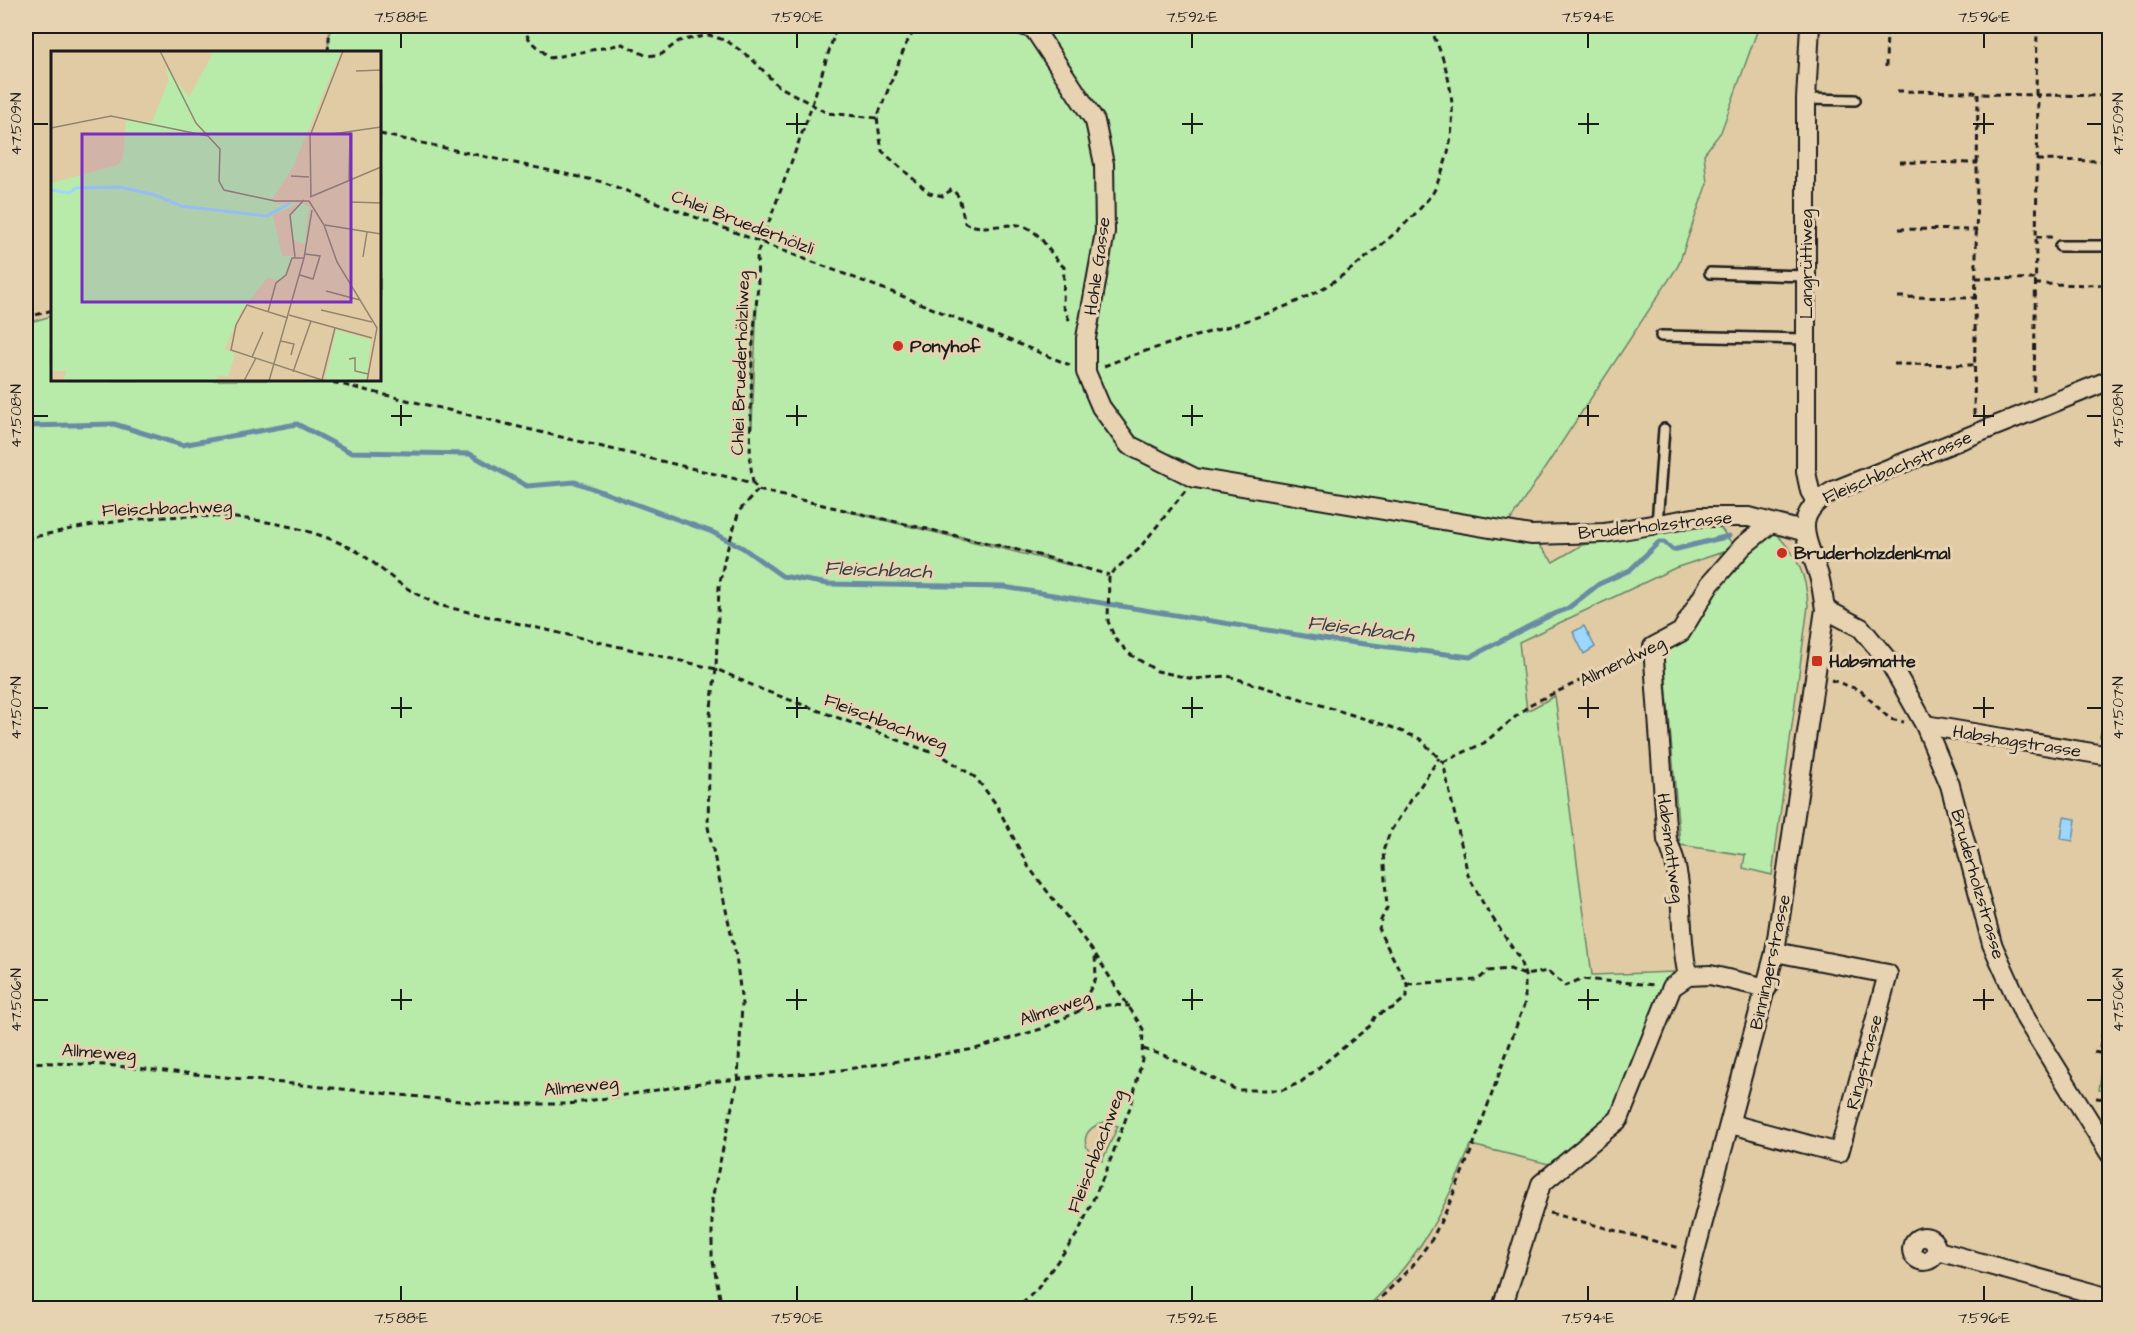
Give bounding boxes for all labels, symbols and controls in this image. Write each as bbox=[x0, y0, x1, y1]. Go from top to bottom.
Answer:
text: 7.588°E bbox=[374, 7, 428, 28]
text: 7.590°E bbox=[771, 7, 823, 28]
text: 7.592°E bbox=[1166, 7, 1218, 28]
text: 7.594°E bbox=[1562, 7, 1615, 28]
text: 7.596°E bbox=[1958, 7, 2010, 28]
inset map bbox=[51, 51, 381, 381]
text: 47.509°N bbox=[6, 93, 27, 155]
text: 47.509°N bbox=[2108, 93, 2129, 155]
street label: Chlei Bruederhölzli bbox=[668, 184, 818, 261]
street label: Langrüttiweg bbox=[1794, 209, 1820, 319]
street label: Hohle Gasse bbox=[1078, 215, 1117, 317]
street label: Chlei Bruederhölzliweg bbox=[725, 270, 757, 456]
place label: Ponyhof bbox=[910, 334, 982, 360]
marker: Ponyhof bbox=[891, 339, 905, 353]
text: 47.508°N bbox=[6, 384, 27, 448]
text: 47.508°N bbox=[2108, 384, 2129, 448]
street label: Fleischbachstrasse bbox=[1819, 425, 1976, 510]
street label: Fleischbachweg bbox=[101, 494, 233, 524]
street label: Bruderholzstrasse bbox=[1577, 505, 1734, 546]
place label: Bruderholzdenkmal bbox=[1794, 541, 1951, 566]
marker: Bruderholzdenkmal bbox=[1775, 546, 1789, 560]
water label: Fleischbach bbox=[824, 554, 933, 586]
water label: Fleischbach bbox=[1306, 609, 1417, 650]
street label: Allmendweg bbox=[1575, 630, 1670, 694]
place label: Habsmatte bbox=[1829, 649, 1916, 674]
marker: Habsmatte bbox=[1810, 654, 1824, 668]
text: 47.507°N bbox=[6, 676, 27, 740]
text: 47.507°N bbox=[2108, 676, 2129, 740]
street label: Fleischbachweg bbox=[820, 687, 951, 758]
street label: Habshagstrasse bbox=[1951, 719, 2083, 765]
street label: Habsmattweg bbox=[1649, 792, 1691, 905]
street label: Bruderholzstrasse bbox=[1944, 806, 2011, 962]
street label: Binningerstrasse bbox=[1744, 892, 1798, 1032]
text: 47.506°N bbox=[6, 968, 27, 1032]
text: 47.506°N bbox=[2108, 968, 2129, 1032]
street label: Allmeweg bbox=[1016, 985, 1095, 1033]
street label: Ringstrasse bbox=[1840, 1012, 1890, 1113]
street label: Allmeweg bbox=[61, 1037, 137, 1069]
street label: Allmeweg bbox=[543, 1070, 620, 1104]
street label: Fleischbachweg bbox=[1061, 1086, 1132, 1217]
text: 7.588°E bbox=[374, 1308, 428, 1329]
text: 7.590°E bbox=[771, 1308, 823, 1329]
text: 7.592°E bbox=[1166, 1308, 1218, 1329]
text: 7.594°E bbox=[1562, 1308, 1615, 1329]
text: 7.596°E bbox=[1958, 1308, 2010, 1329]

